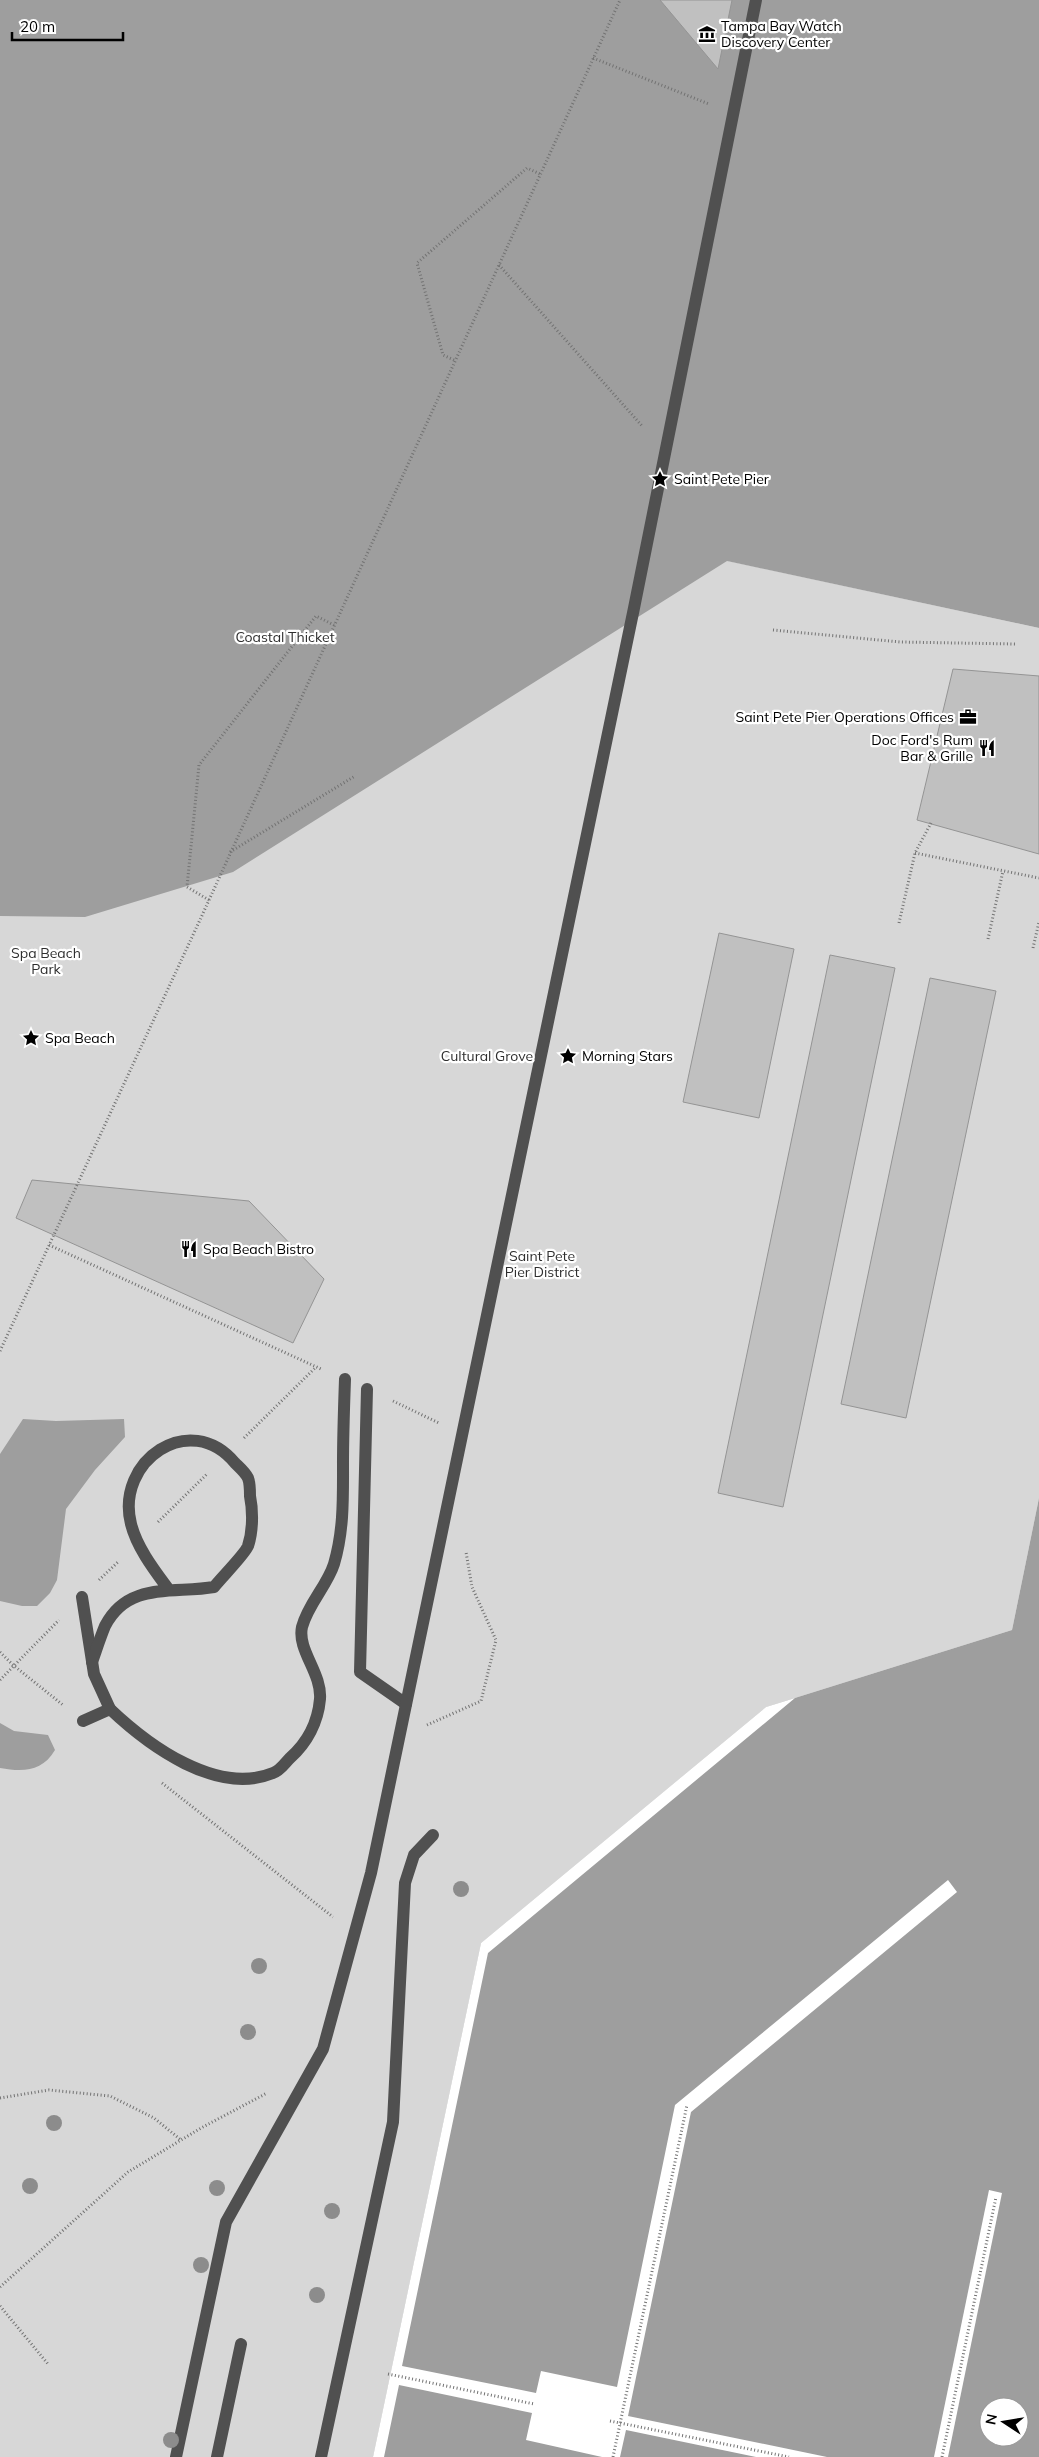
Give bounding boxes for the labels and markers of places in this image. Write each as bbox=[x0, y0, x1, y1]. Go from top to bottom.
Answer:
place label: Tampa Bay Watch Discovery Center bbox=[721, 17, 842, 51]
museum icon: Tampa Bay Watch Discovery Center bbox=[697, 24, 717, 44]
place icon: Saint Pete Pier bbox=[650, 469, 670, 489]
place label: Saint Pete Pier bbox=[674, 470, 770, 488]
office icon: Saint Pete Pier Operations Offices bbox=[958, 707, 978, 727]
place label: Saint Pete Pier Operations Offices bbox=[736, 708, 954, 726]
place label: Doc Ford's Rum Bar & Grille bbox=[871, 731, 973, 765]
restaurant icon: Doc Ford's Rum Bar & Grille bbox=[977, 738, 997, 758]
place icon: Spa Beach bbox=[21, 1028, 41, 1048]
place label: Spa Beach bbox=[45, 1029, 115, 1047]
place icon: Morning Stars bbox=[558, 1046, 578, 1066]
place label: Morning Stars bbox=[582, 1047, 673, 1065]
restaurant icon: Spa Beach Bistro bbox=[179, 1239, 199, 1259]
place label: Spa Beach Bistro bbox=[203, 1240, 314, 1258]

